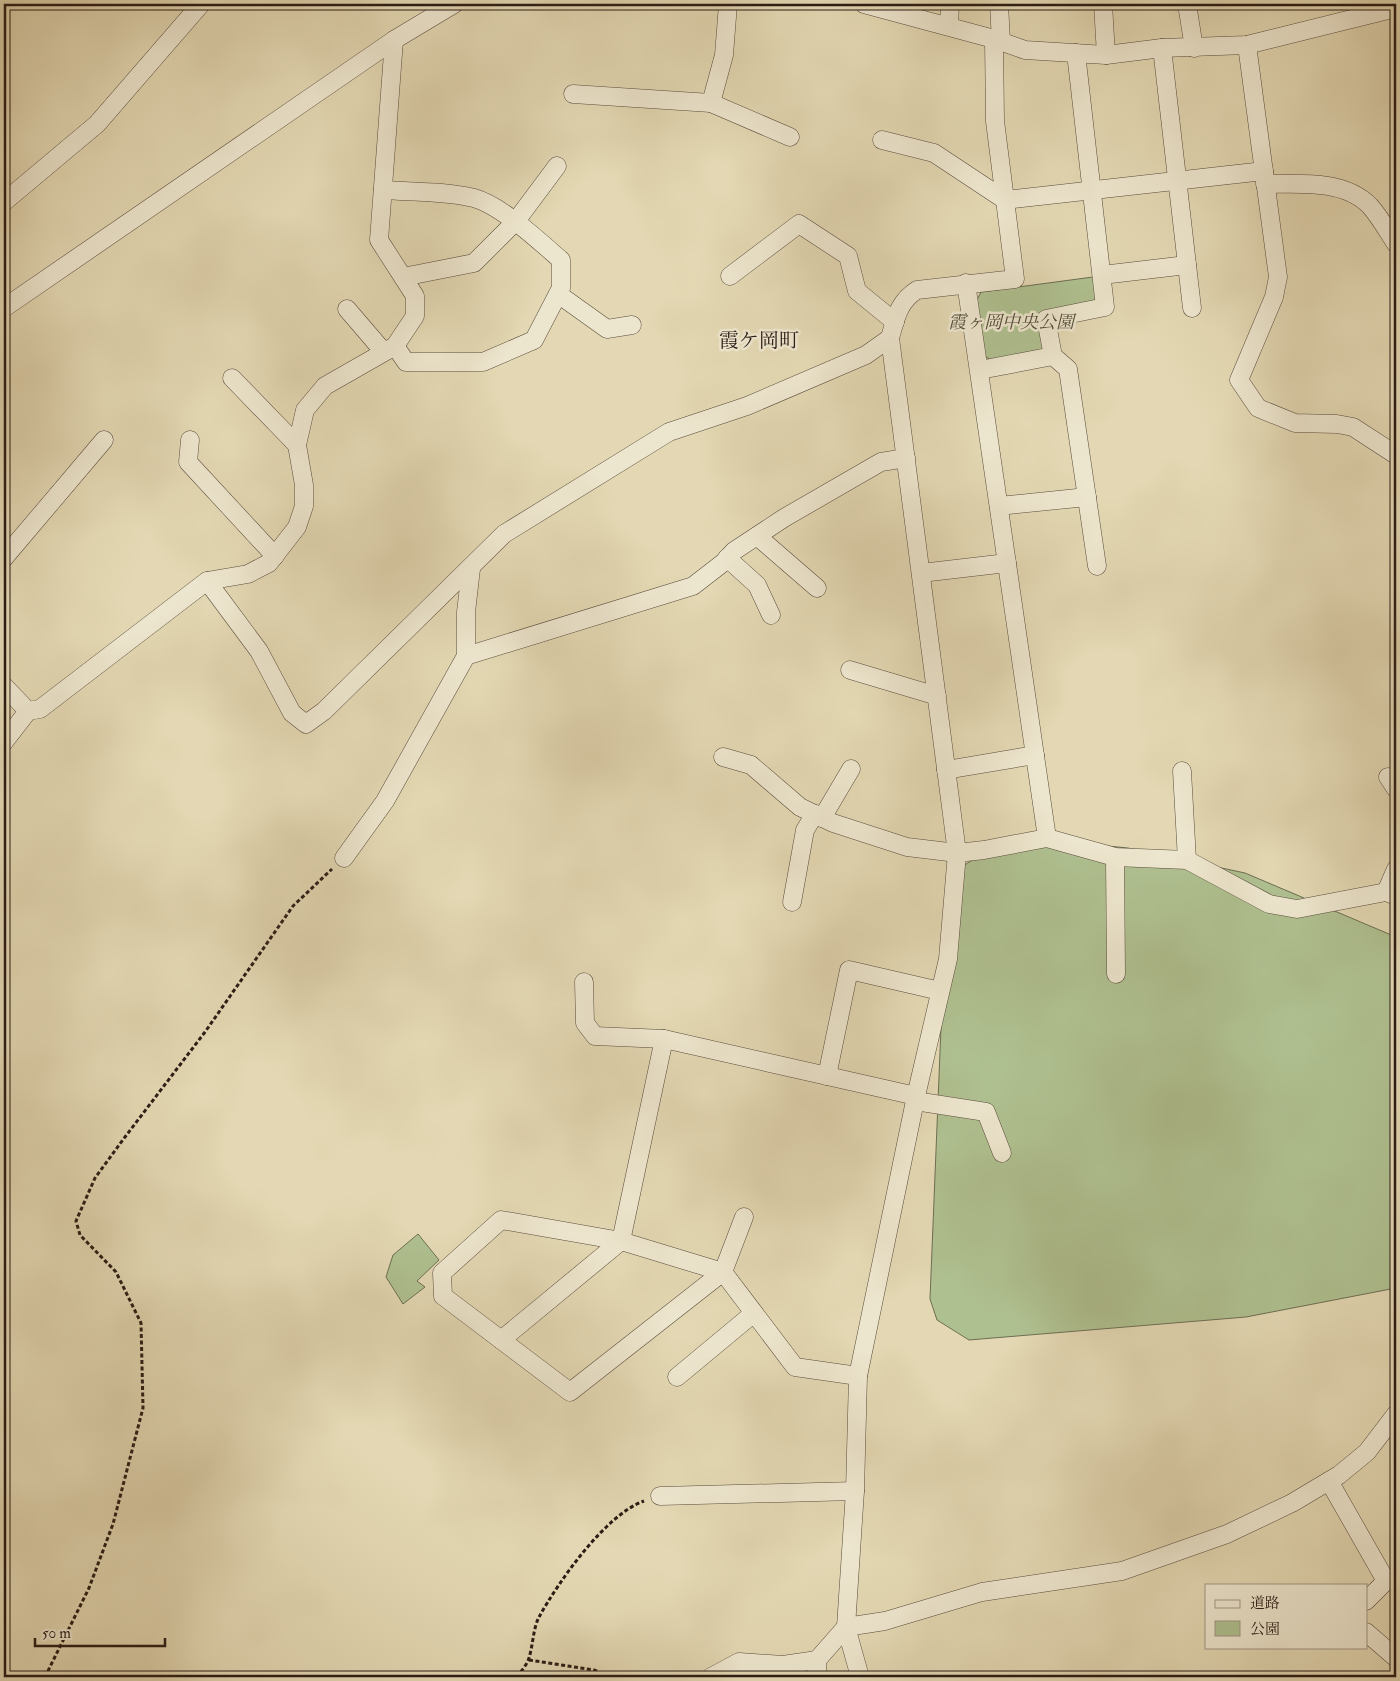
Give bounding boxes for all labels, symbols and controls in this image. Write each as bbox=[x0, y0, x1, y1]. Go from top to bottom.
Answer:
park label: 霞ヶ岡中央公園 bbox=[948, 311, 1077, 334]
district label: 霞ケ岡町 bbox=[719, 328, 799, 353]
legend bbox=[1205, 1584, 1368, 1648]
text: 道路 bbox=[1250, 1594, 1280, 1613]
scale bar bbox=[35, 1616, 165, 1648]
text: 公園 bbox=[1250, 1620, 1280, 1639]
text: 50 m bbox=[42, 1624, 71, 1643]

